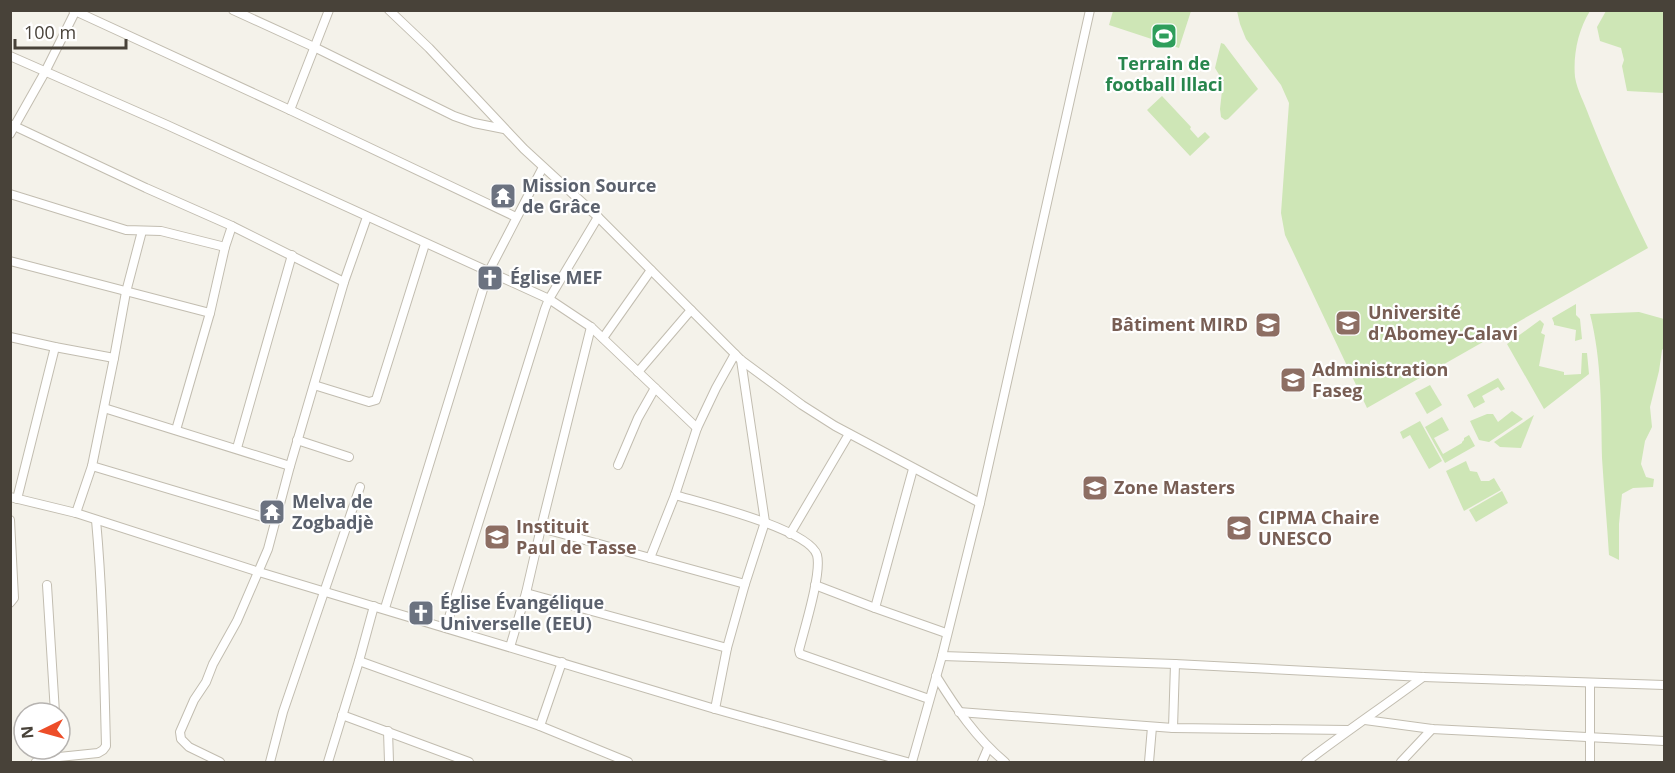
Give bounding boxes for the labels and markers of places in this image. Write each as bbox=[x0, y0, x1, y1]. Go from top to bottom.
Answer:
sports icon: Terrain de football Illaci bbox=[1149, 21, 1179, 51]
place label: Terrain de football Illaci bbox=[1105, 51, 1223, 96]
place label: Mission Source de Grâce bbox=[522, 173, 656, 218]
temple icon: Mission Source de Grâce bbox=[488, 181, 518, 211]
church icon: Église MEF bbox=[475, 263, 505, 293]
place label: Église MEF bbox=[510, 265, 602, 289]
place label: Université d'Abomey-Calavi bbox=[1368, 300, 1518, 345]
school or university icon: Université d'Abomey-Calavi bbox=[1333, 308, 1363, 338]
school or university icon: Bâtiment MIRD bbox=[1253, 310, 1283, 340]
place label: Bâtiment MIRD bbox=[1111, 312, 1248, 336]
place label: Administration Faseg bbox=[1312, 357, 1448, 402]
school or university icon: Administration Faseg bbox=[1278, 365, 1308, 395]
school or university icon: Zone Masters bbox=[1080, 473, 1110, 503]
place label: Zone Masters bbox=[1114, 475, 1235, 499]
place label: Melva de Zogbadjè bbox=[292, 489, 374, 534]
temple icon: Melva de Zogbadjè bbox=[257, 497, 287, 527]
place label: CIPMA Chaire UNESCO bbox=[1258, 505, 1379, 550]
school or university icon: CIPMA Chaire UNESCO bbox=[1224, 513, 1254, 543]
place label: Instituit Paul de Tasse bbox=[516, 514, 637, 559]
school or university icon: Instituit Paul de Tasse bbox=[482, 522, 512, 552]
place label: Église Évangélique Universelle (EEU) bbox=[440, 590, 604, 635]
church icon: Église Évangélique Universelle (EEU) bbox=[406, 598, 436, 628]

